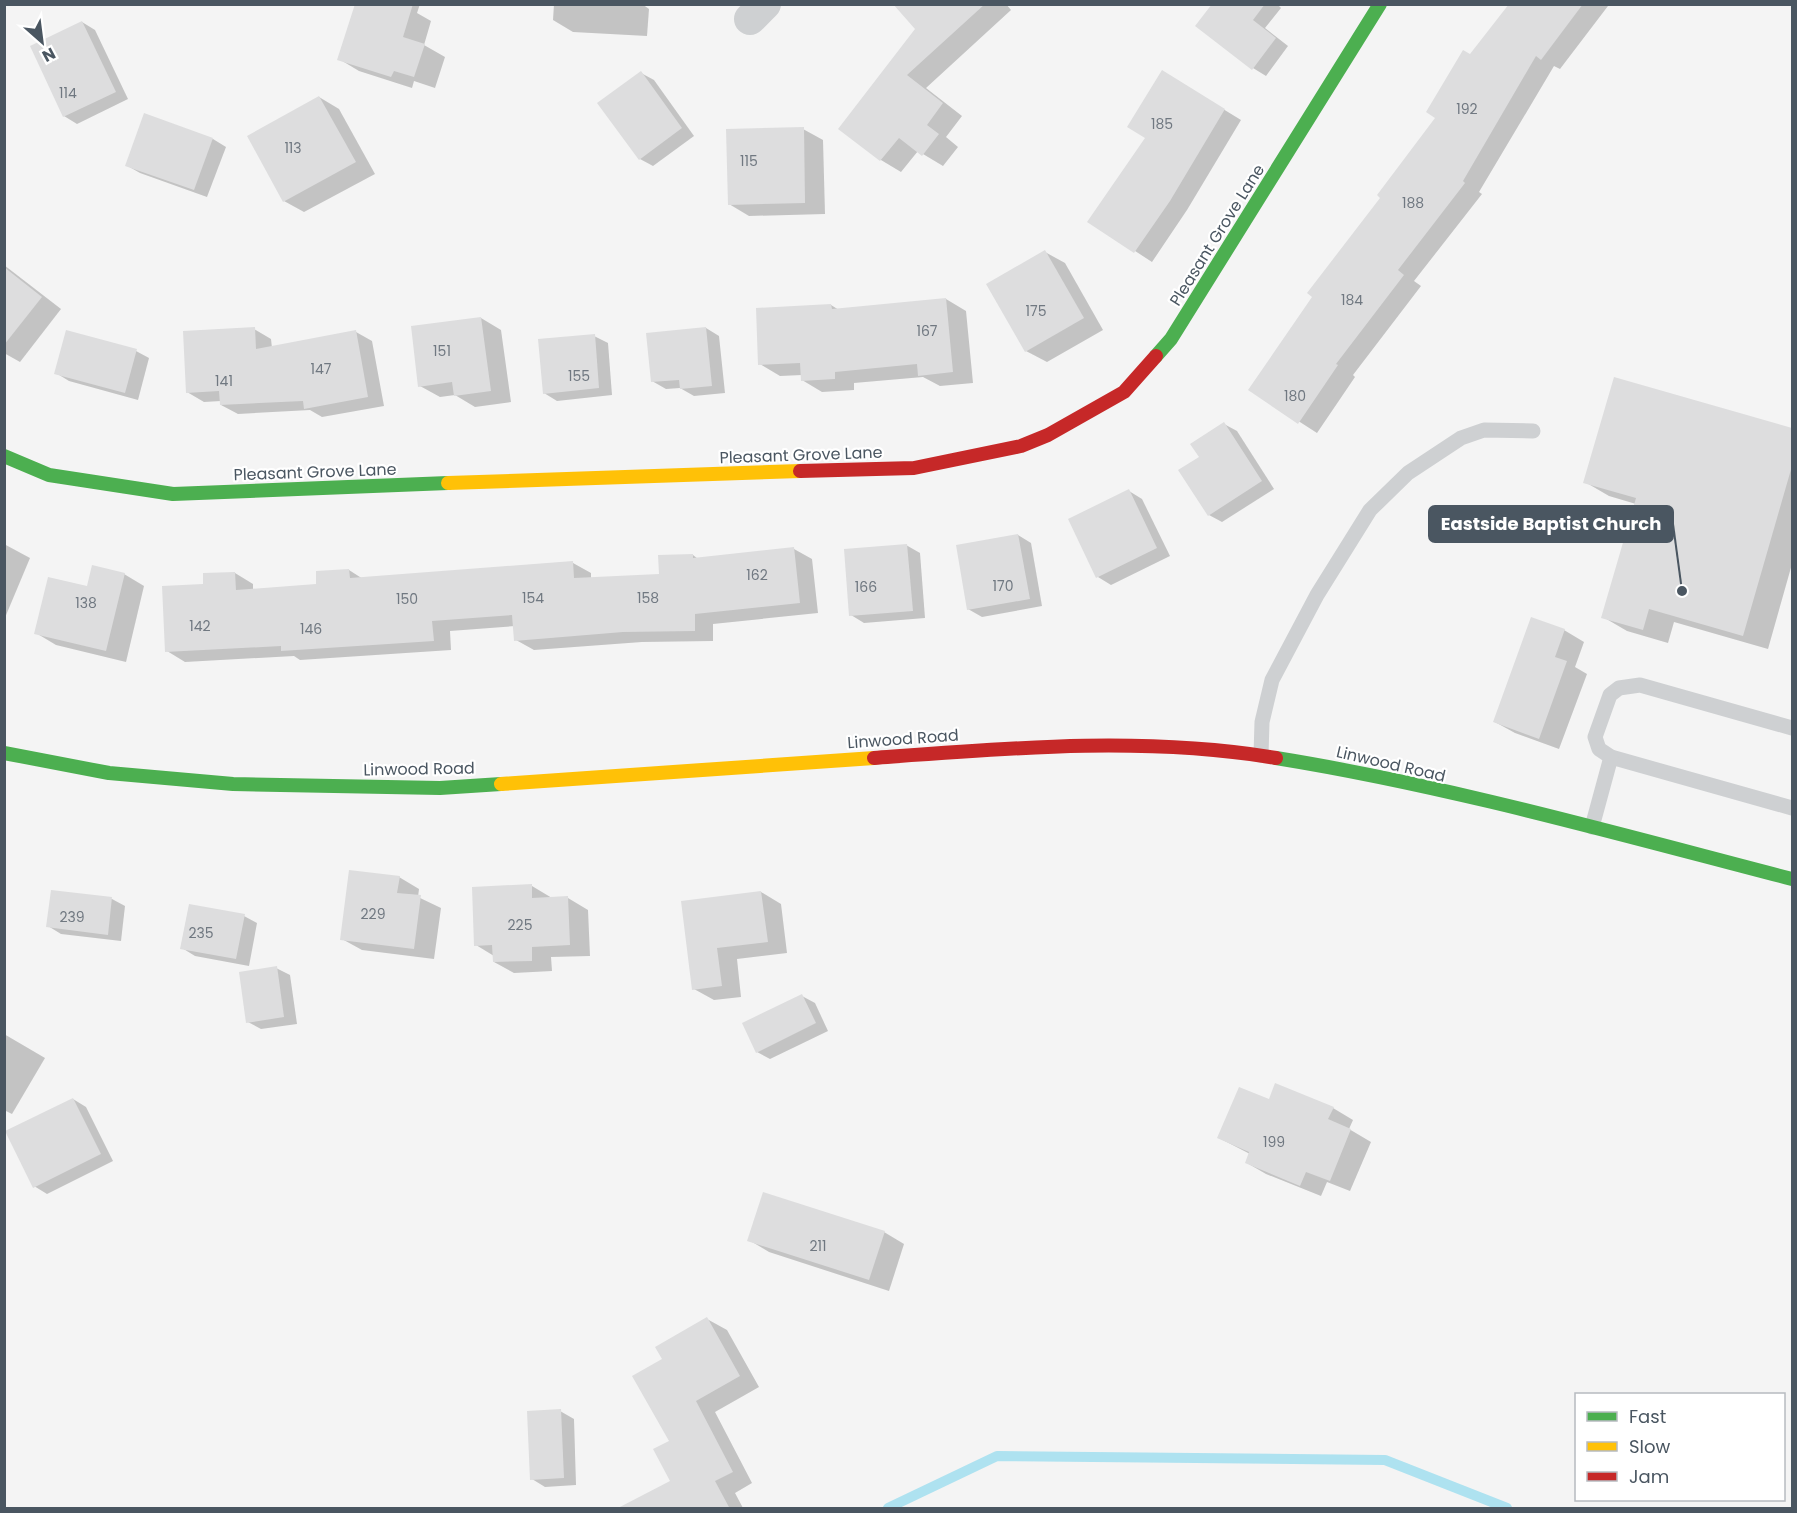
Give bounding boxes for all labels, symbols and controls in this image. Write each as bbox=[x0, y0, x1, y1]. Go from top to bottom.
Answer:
north arrow bbox=[12, 12, 72, 72]
text: N bbox=[38, 42, 60, 68]
house number: 114 bbox=[59, 83, 77, 103]
house number: 192 bbox=[1456, 99, 1478, 119]
house number: 185 bbox=[1151, 114, 1173, 134]
house number: 113 bbox=[284, 138, 302, 158]
house number: 115 bbox=[740, 151, 758, 171]
street label: Pleasant Grove Lane bbox=[1164, 160, 1270, 310]
house number: 188 bbox=[1402, 193, 1424, 213]
house number: 184 bbox=[1341, 290, 1363, 310]
house number: 175 bbox=[1026, 301, 1046, 321]
house number: 167 bbox=[916, 321, 938, 341]
house number: 151 bbox=[433, 341, 451, 361]
house number: 147 bbox=[311, 359, 332, 379]
house number: 155 bbox=[568, 366, 590, 386]
house number: 141 bbox=[215, 371, 233, 391]
house number: 180 bbox=[1284, 386, 1306, 406]
street label: Pleasant Grove Lane bbox=[719, 441, 883, 469]
street label: Pleasant Grove Lane bbox=[233, 458, 397, 486]
callout: Eastside Baptist Church bbox=[1429, 506, 1673, 542]
text: Eastside Baptist Church bbox=[1441, 511, 1661, 536]
house number: 162 bbox=[746, 565, 768, 585]
house number: 170 bbox=[993, 576, 1013, 596]
house number: 166 bbox=[855, 577, 877, 597]
house number: 154 bbox=[522, 588, 544, 608]
house number: 158 bbox=[637, 588, 659, 608]
house number: 150 bbox=[396, 589, 418, 609]
house number: 138 bbox=[75, 593, 97, 613]
house number: 142 bbox=[189, 616, 211, 636]
house number: 146 bbox=[300, 619, 322, 639]
street label: Linwood Road bbox=[847, 724, 959, 754]
street label: Linwood Road bbox=[1334, 740, 1448, 788]
street label: Linwood Road bbox=[363, 757, 475, 781]
house number: 229 bbox=[361, 904, 385, 924]
house number: 239 bbox=[59, 907, 85, 927]
house number: 225 bbox=[508, 915, 532, 935]
house number: 235 bbox=[188, 923, 214, 943]
house number: 199 bbox=[1263, 1132, 1285, 1152]
house number: 211 bbox=[809, 1236, 827, 1256]
legend bbox=[1575, 1393, 1785, 1501]
text: Fast bbox=[1629, 1404, 1666, 1429]
text: Slow bbox=[1629, 1434, 1671, 1459]
text: Jam bbox=[1629, 1464, 1669, 1489]

